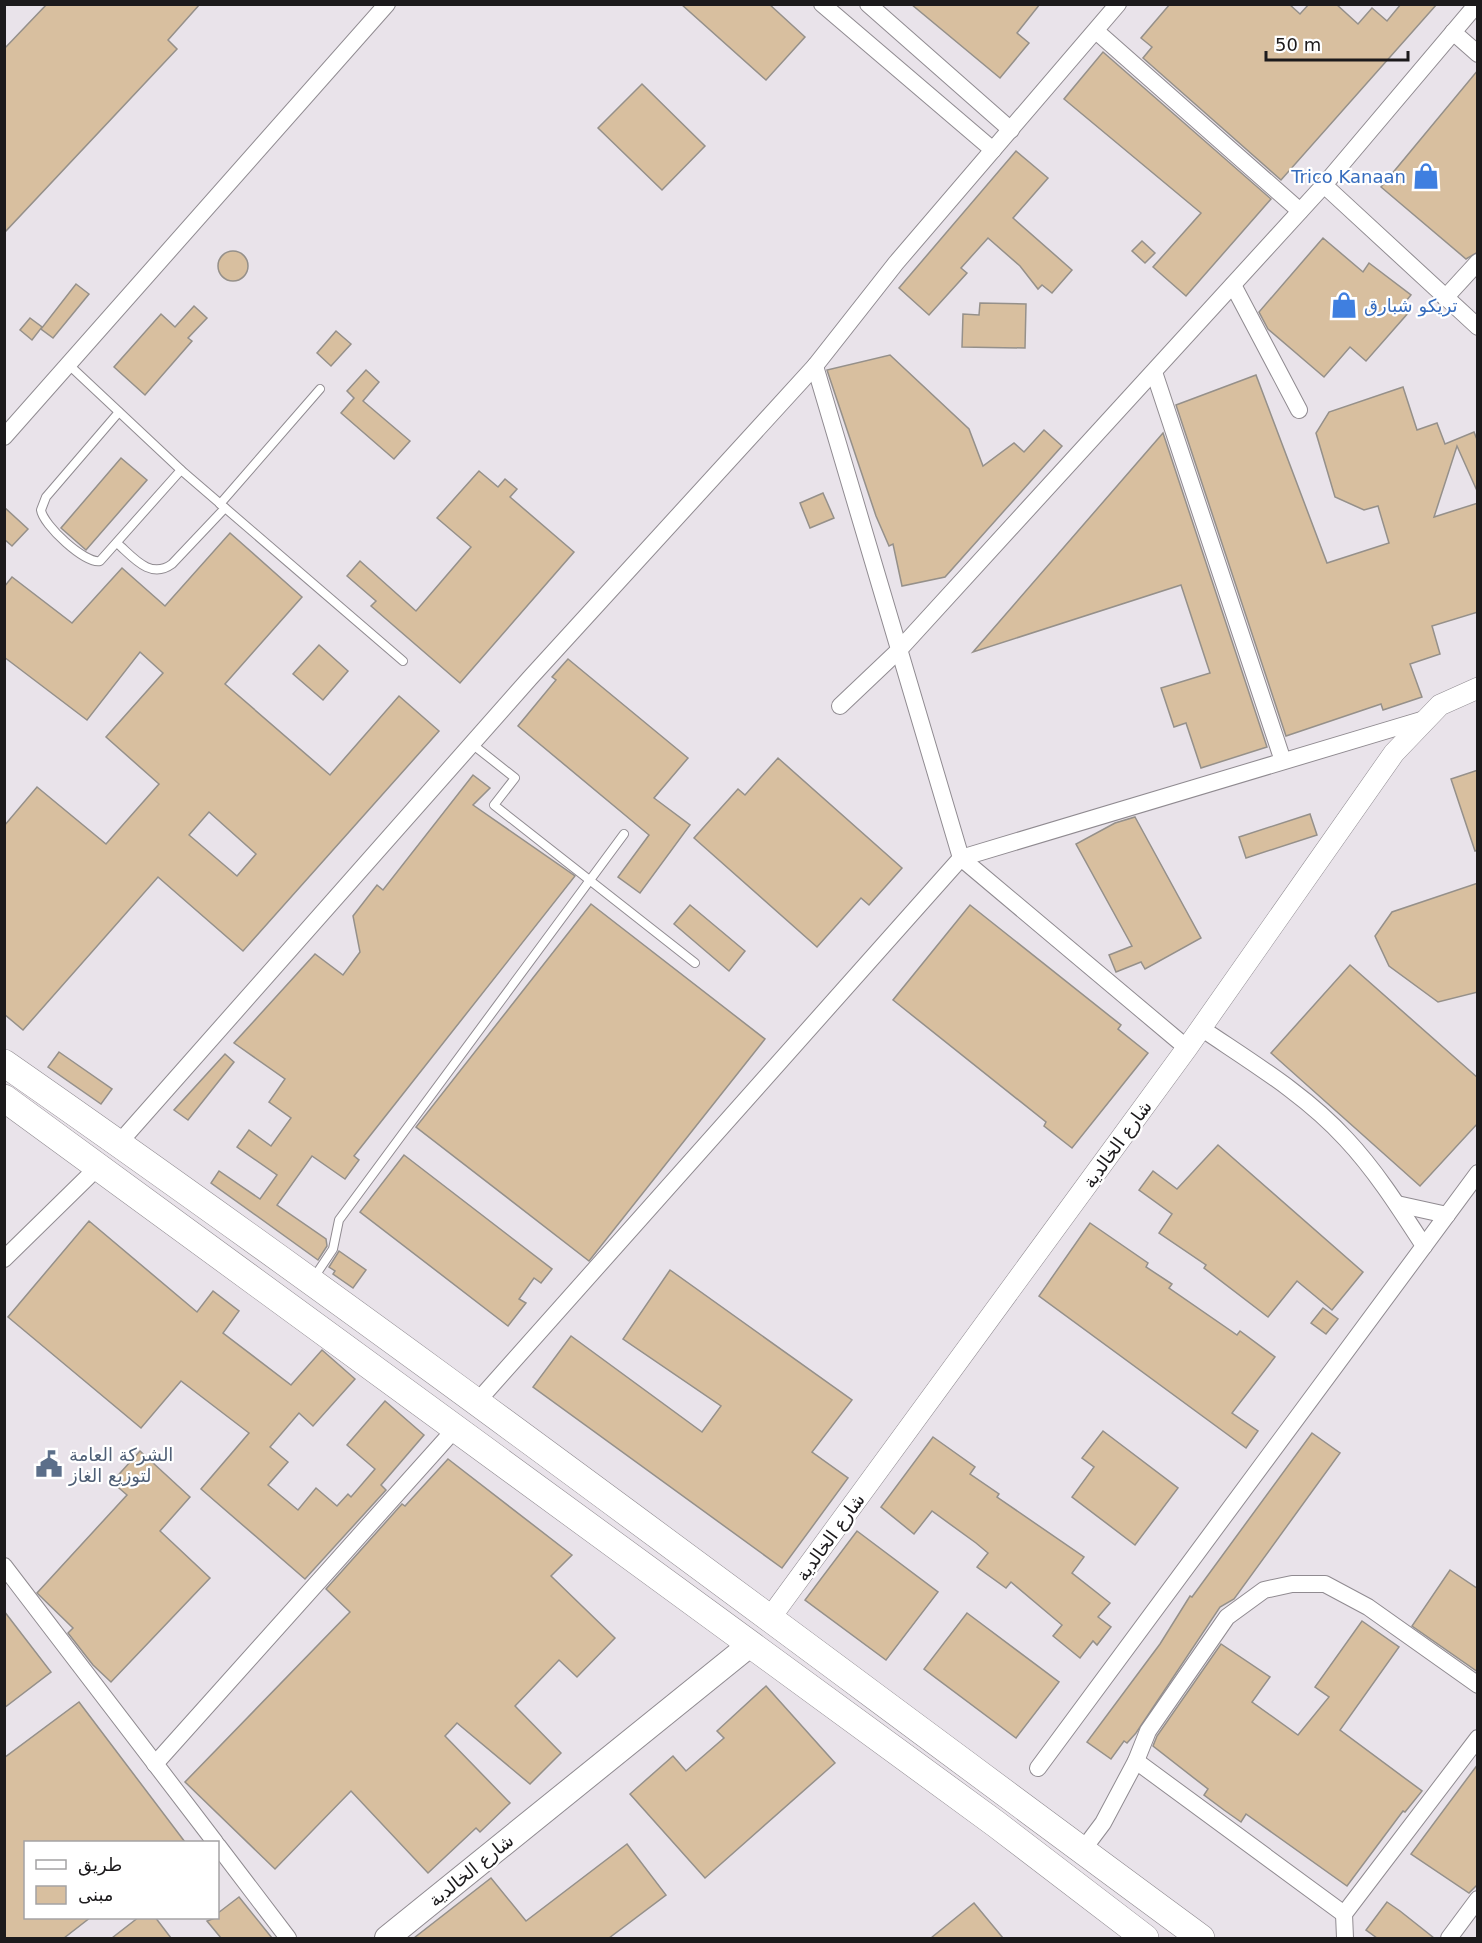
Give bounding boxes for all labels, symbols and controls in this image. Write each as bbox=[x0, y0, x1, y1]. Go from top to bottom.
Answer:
scale bar bbox=[1266, 24, 1408, 62]
text: 50 m bbox=[1275, 34, 1321, 55]
shop icon: Trico Kanaan bbox=[1411, 161, 1441, 191]
place label: Trico Kanaan bbox=[1290, 166, 1406, 187]
shop icon: تريكو شبارق bbox=[1329, 290, 1359, 320]
place label: تريكو شبارق bbox=[1364, 295, 1458, 317]
street label: شارع الخالدية bbox=[1078, 1096, 1157, 1192]
place label: الشركة العامة لتوزيع الغاز bbox=[68, 1444, 173, 1487]
public building icon: الشركة العامة لتوزيع الغاز bbox=[34, 1449, 64, 1479]
street label: شارع الخالدية bbox=[791, 1489, 870, 1585]
street label: شارع الخالدية bbox=[424, 1829, 518, 1911]
legend bbox=[24, 1841, 219, 1919]
text: طريق bbox=[78, 1854, 122, 1876]
text: مبنى bbox=[78, 1884, 114, 1905]

